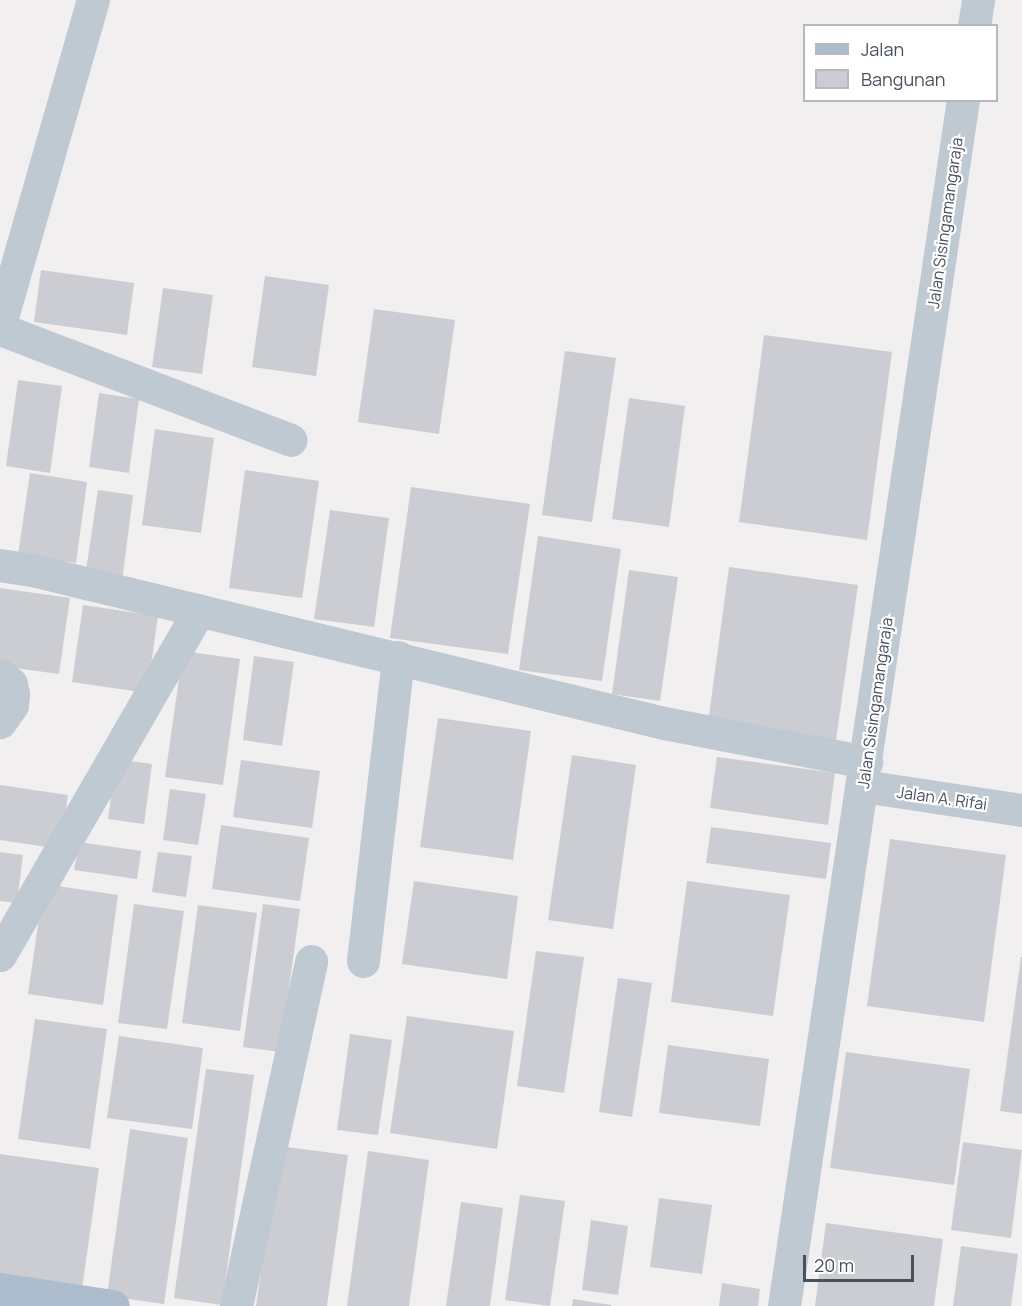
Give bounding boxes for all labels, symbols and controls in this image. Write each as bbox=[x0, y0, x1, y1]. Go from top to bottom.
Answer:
legend bbox=[803, 24, 998, 102]
text: Jalan bbox=[861, 37, 904, 61]
text: Bangunan bbox=[861, 67, 945, 91]
street label: Jalan Sisingamangaraja bbox=[923, 136, 967, 310]
street label: Jalan Sisingamangaraja bbox=[853, 616, 897, 790]
street label: Jalan A. Rifai bbox=[896, 782, 988, 814]
scale bar bbox=[806, 1243, 917, 1281]
text: 20 m bbox=[814, 1253, 854, 1277]

